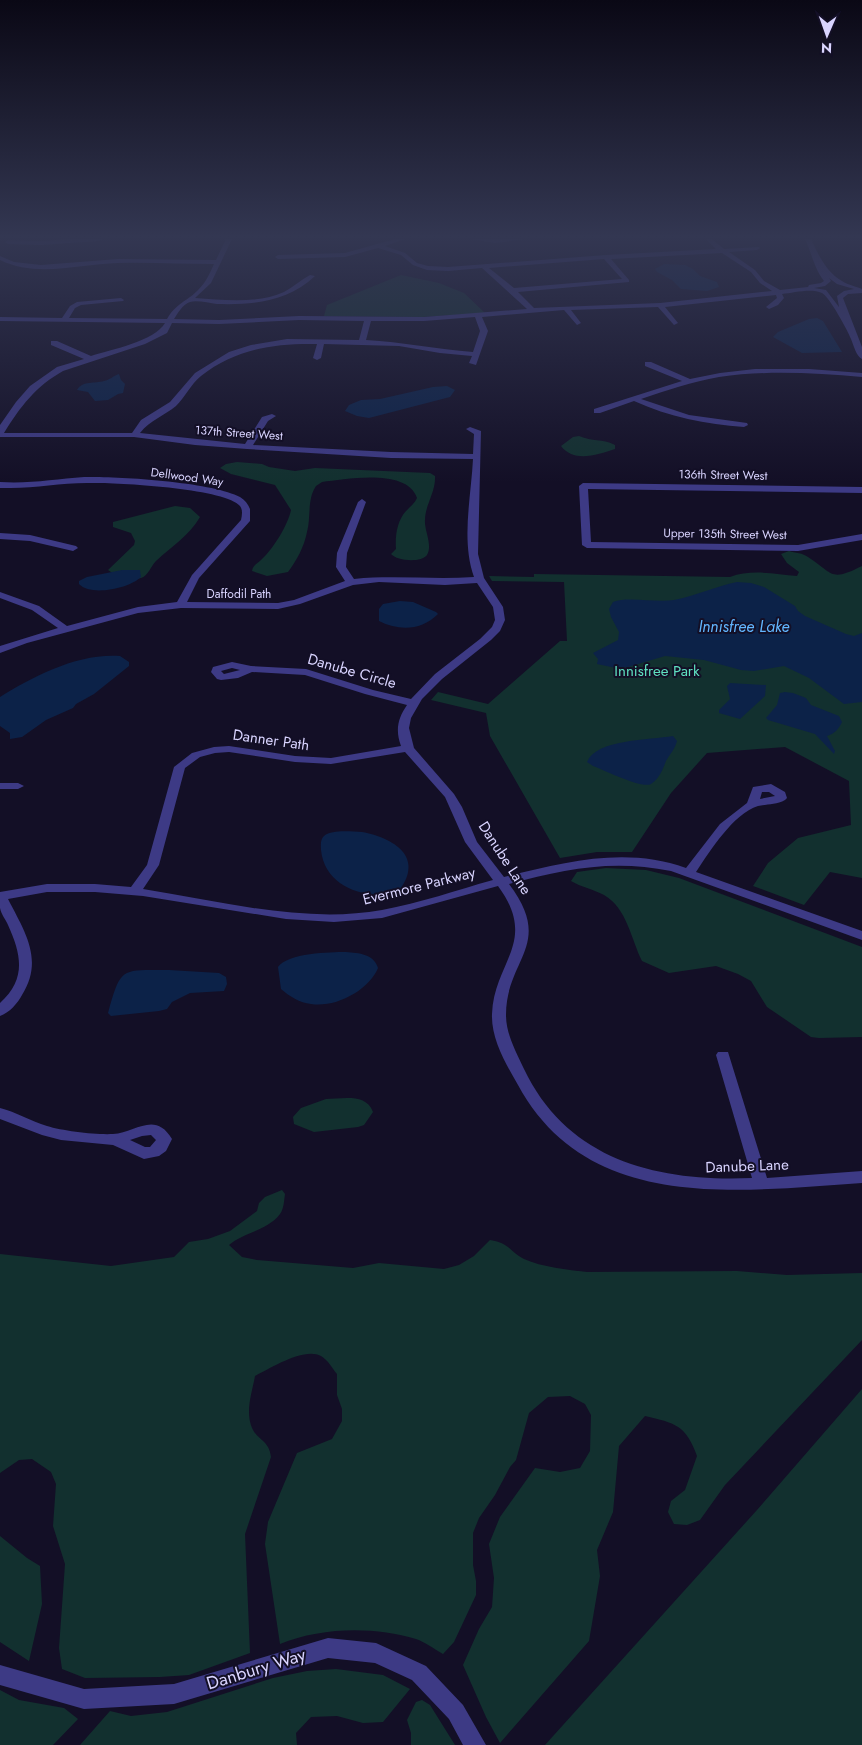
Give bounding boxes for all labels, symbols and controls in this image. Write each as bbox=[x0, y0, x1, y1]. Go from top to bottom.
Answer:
north arrow bbox=[802, 10, 852, 60]
text: N bbox=[821, 38, 832, 58]
street label: 137th Street West bbox=[195, 421, 284, 445]
street label: Dellwood Way bbox=[150, 463, 225, 491]
street label: 136th Street West bbox=[678, 465, 768, 485]
street label: Upper 135th Street West bbox=[663, 524, 787, 544]
street label: Daffodil Path bbox=[207, 585, 271, 603]
water label: Innisfree Lake bbox=[698, 615, 790, 638]
street label: Danube Circle bbox=[305, 648, 399, 694]
park label: Innisfree Park bbox=[614, 660, 700, 682]
street label: Danner Path bbox=[231, 724, 311, 756]
street label: Danube Lane bbox=[473, 817, 537, 899]
street label: Evermore Parkway bbox=[360, 861, 478, 911]
street label: Danube Lane bbox=[705, 1154, 789, 1178]
street label: Danbury Way bbox=[203, 1642, 309, 1696]

